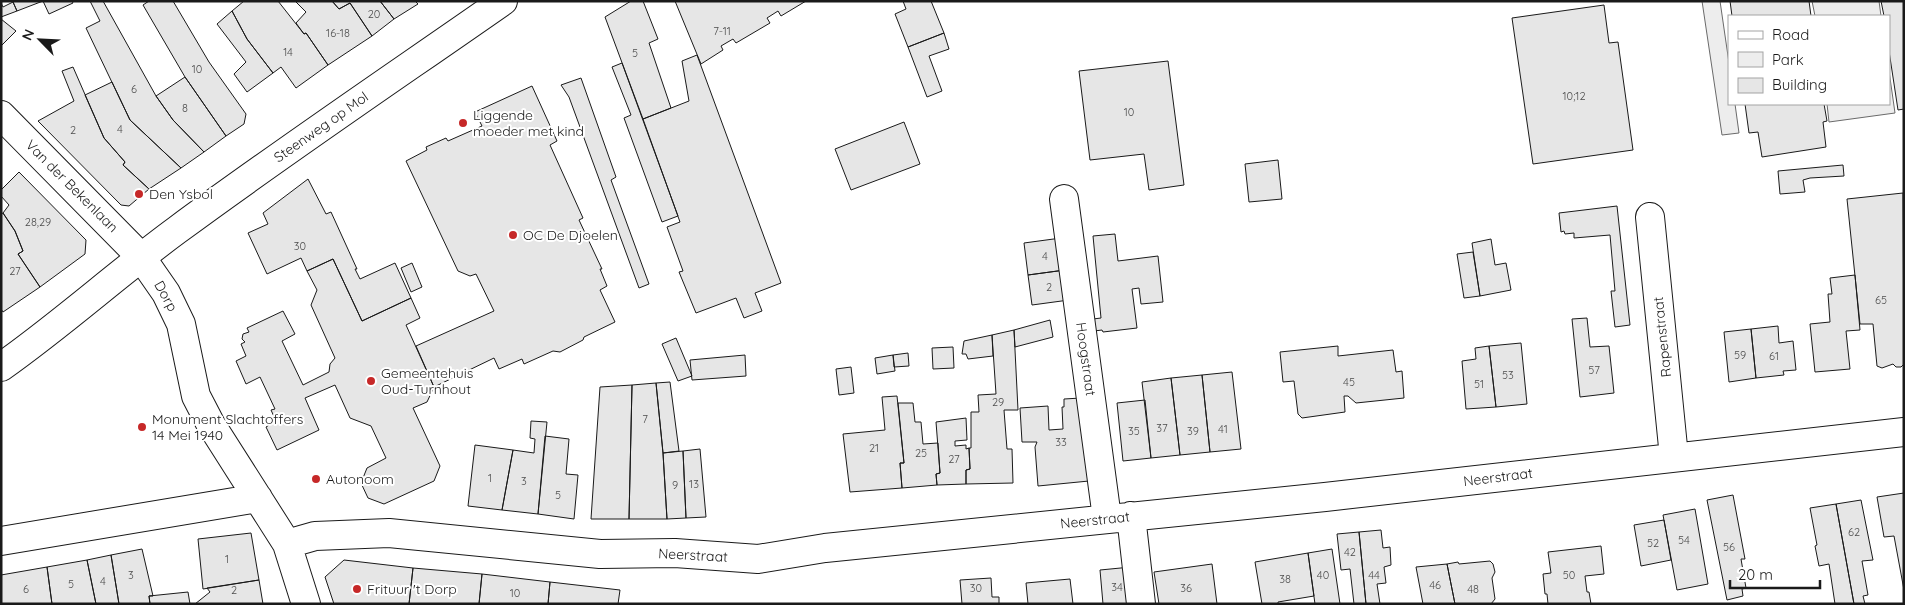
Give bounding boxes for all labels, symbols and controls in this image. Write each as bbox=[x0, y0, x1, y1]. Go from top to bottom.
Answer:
house number: 20 bbox=[368, 7, 380, 21]
north arrow bbox=[15, 15, 65, 65]
legend bbox=[1728, 15, 1890, 105]
house number: 7-11 bbox=[713, 24, 731, 38]
text: Road bbox=[1772, 25, 1809, 44]
text: N bbox=[18, 26, 38, 43]
house number: 16-18 bbox=[326, 26, 350, 40]
house number: 14 bbox=[283, 45, 293, 59]
house number: 5 bbox=[632, 46, 638, 60]
text: Park bbox=[1772, 50, 1804, 69]
house number: 10 bbox=[192, 62, 202, 76]
text: Building bbox=[1772, 75, 1827, 94]
house number: 6 bbox=[131, 82, 137, 96]
street label: Steenweg op Mol bbox=[270, 88, 372, 166]
house number: 10;12 bbox=[1563, 89, 1585, 103]
house number: 8 bbox=[182, 101, 188, 115]
house number: 10 bbox=[1124, 105, 1134, 119]
place label: Liggende moeder met kind bbox=[473, 106, 584, 140]
marker: Liggende moeder met kind bbox=[457, 117, 469, 129]
house number: 4 bbox=[117, 122, 123, 136]
house number: 2 bbox=[70, 123, 76, 137]
street label: Van der Bekenlaan bbox=[22, 136, 122, 236]
place label: Den Ysbol bbox=[149, 185, 213, 203]
marker: Den Ysbol bbox=[133, 188, 145, 200]
house number: 28,29 bbox=[25, 215, 51, 229]
place label: OC De Djoelen bbox=[523, 226, 618, 244]
marker: OC De Djoelen bbox=[507, 229, 519, 241]
house number: 30 bbox=[294, 239, 306, 253]
house number: 4 bbox=[1042, 249, 1048, 263]
house number: 27 bbox=[9, 264, 21, 278]
street label: Dorp bbox=[150, 277, 182, 315]
house number: 2 bbox=[1046, 280, 1052, 294]
house number: 65 bbox=[1875, 293, 1887, 307]
street label: Rapenstraat bbox=[1649, 296, 1675, 378]
street label: Hoogstraat bbox=[1072, 321, 1100, 397]
house number: 59 bbox=[1734, 348, 1746, 362]
house number: 61 bbox=[1769, 349, 1779, 363]
house number: 57 bbox=[1588, 363, 1600, 377]
place label: Gemeentehuis Oud-Turnhout bbox=[381, 364, 473, 398]
house number: 53 bbox=[1502, 368, 1514, 382]
marker: Gemeentehuis Oud-Turnhout bbox=[365, 375, 377, 387]
house number: 45 bbox=[1343, 375, 1355, 389]
house number: 51 bbox=[1474, 377, 1484, 391]
house number: 29 bbox=[992, 395, 1004, 409]
place label: Monument Slachtoffers 14 Mei 1940 bbox=[152, 410, 303, 444]
house number: 7 bbox=[642, 412, 648, 426]
marker: Monument Slachtoffers 14 Mei 1940 bbox=[136, 421, 148, 433]
house number: 37 bbox=[1156, 421, 1168, 435]
house number: 41 bbox=[1218, 422, 1228, 436]
house number: 35 bbox=[1128, 424, 1140, 438]
house number: 39 bbox=[1187, 424, 1199, 438]
house number: 33 bbox=[1055, 435, 1067, 449]
house number: 21 bbox=[869, 441, 879, 455]
house number: 25 bbox=[915, 446, 927, 460]
house number: 27 bbox=[948, 452, 960, 466]
street label: Neerstraat bbox=[1462, 464, 1534, 490]
place label: Autonoom bbox=[326, 470, 394, 488]
house number: 1 bbox=[488, 471, 492, 485]
marker: Autonoom bbox=[310, 473, 322, 485]
house number: 3 bbox=[521, 474, 527, 488]
house number: 13 bbox=[689, 477, 699, 491]
house number: 9 bbox=[672, 478, 678, 492]
house number: 5 bbox=[555, 488, 561, 502]
street label: Neerstraat bbox=[1059, 507, 1131, 533]
house number: 62 bbox=[1848, 525, 1860, 539]
house number: 54 bbox=[1678, 533, 1690, 547]
house number: 52 bbox=[1647, 536, 1659, 550]
house number: 56 bbox=[1723, 540, 1735, 554]
street label: Neerstraat bbox=[658, 544, 729, 566]
house number: 42 bbox=[1344, 545, 1356, 559]
house number: 1 bbox=[225, 552, 229, 566]
scale bar bbox=[1730, 558, 1820, 590]
text: 20 m bbox=[1738, 565, 1773, 584]
house number: 3 bbox=[128, 568, 134, 582]
house number: 40 bbox=[1317, 568, 1329, 582]
house number: 44 bbox=[1368, 568, 1380, 582]
house number: 50 bbox=[1563, 568, 1575, 582]
house number: 38 bbox=[1279, 572, 1291, 586]
house number: 4 bbox=[100, 574, 106, 588]
house number: 5 bbox=[68, 577, 74, 591]
house number: 46 bbox=[1429, 578, 1441, 592]
place label: Frituur 't Dorp bbox=[367, 580, 457, 598]
house number: 34 bbox=[1111, 580, 1123, 594]
house number: 30 bbox=[970, 581, 982, 595]
house number: 36 bbox=[1180, 581, 1192, 595]
house number: 6 bbox=[23, 582, 29, 596]
house number: 48 bbox=[1467, 582, 1479, 596]
house number: 2 bbox=[231, 583, 237, 597]
marker: Frituur 't Dorp bbox=[351, 583, 363, 595]
house number: 10 bbox=[510, 586, 520, 600]

